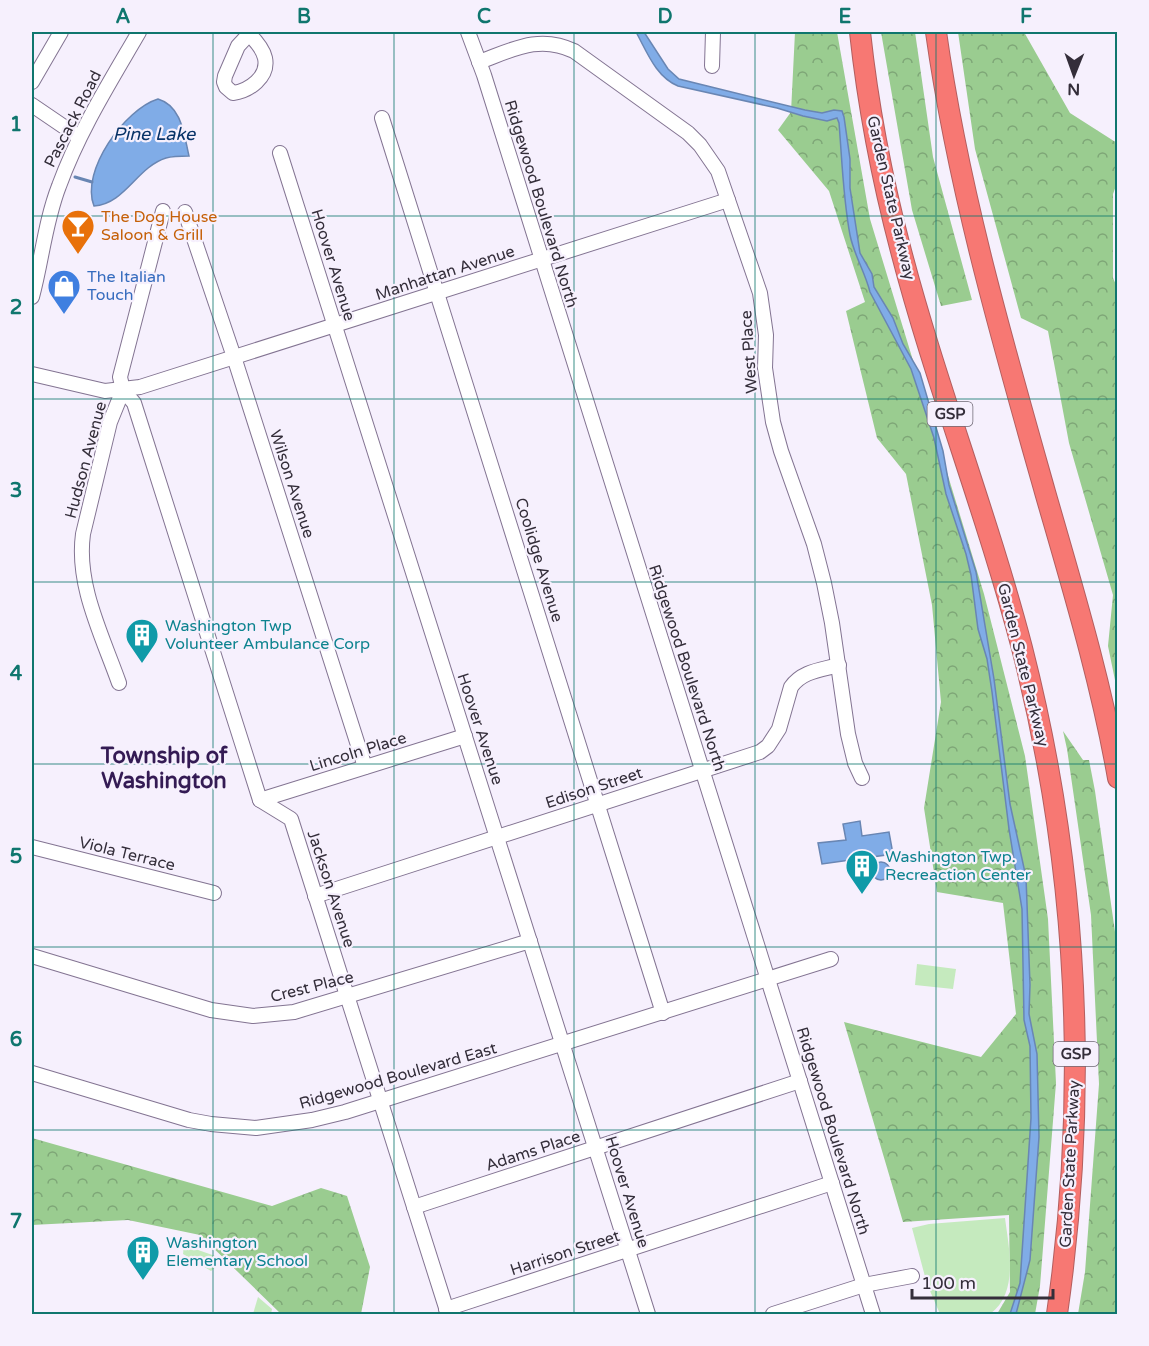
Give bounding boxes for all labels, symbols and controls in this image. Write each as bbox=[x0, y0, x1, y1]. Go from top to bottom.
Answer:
text: A bbox=[116, 5, 131, 29]
text: B bbox=[297, 5, 311, 29]
text: C bbox=[477, 5, 491, 29]
text: D bbox=[657, 5, 673, 29]
text: E bbox=[839, 5, 852, 29]
text: F bbox=[1020, 5, 1032, 29]
north arrow bbox=[1044, 45, 1104, 105]
street label: Pascack Road bbox=[40, 67, 106, 171]
text: N bbox=[1067, 79, 1080, 99]
street label: Ridgewood Boulevard North bbox=[500, 98, 582, 310]
text: 1 bbox=[10, 113, 22, 137]
street label: Garden State Parkway bbox=[862, 114, 920, 282]
water label: Pine Lake bbox=[113, 123, 196, 145]
place label: The Dog House Saloon & Grill bbox=[101, 207, 217, 245]
street label: Hoover Avenue bbox=[306, 207, 360, 323]
bar icon: The Dog House Saloon & Grill bbox=[60, 208, 96, 255]
street label: Manhattan Avenue bbox=[373, 241, 517, 305]
place label: The Italian Touch bbox=[87, 267, 166, 305]
shop icon: The Italian Touch bbox=[46, 268, 82, 315]
text: 2 bbox=[10, 296, 22, 320]
street label: West Place bbox=[736, 310, 762, 394]
street label: Hudson Avenue bbox=[61, 399, 111, 521]
road number: GSP bbox=[928, 402, 972, 426]
street label: Wilson Avenue bbox=[265, 427, 319, 541]
text: 3 bbox=[10, 479, 22, 503]
street label: Coolidge Avenue bbox=[511, 495, 567, 625]
street label: Ridgewood Boulevard North bbox=[644, 562, 730, 774]
street label: Garden State Parkway bbox=[993, 581, 1053, 749]
place label: Washington Twp Volunteer Ambulance Corp bbox=[165, 616, 370, 654]
building icon: Washington Twp Volunteer Ambulance Corp bbox=[124, 617, 160, 664]
text: 4 bbox=[10, 662, 23, 686]
street label: Hoover Avenue bbox=[453, 671, 507, 787]
street label: Lincoln Place bbox=[307, 728, 409, 776]
district label: Township of Washington bbox=[100, 743, 228, 794]
street label: Edison Street bbox=[543, 763, 645, 813]
street label: Jackson Avenue bbox=[303, 828, 359, 950]
street label: Viola Terrace bbox=[77, 832, 177, 876]
text: 5 bbox=[10, 845, 22, 869]
place label: Washington Twp. Recreaction Center bbox=[885, 847, 1032, 885]
building icon: Washington Twp. Recreaction Center bbox=[844, 848, 880, 895]
street label: Crest Place bbox=[268, 967, 356, 1007]
street label: Ridgewood Boulevard North bbox=[792, 1025, 874, 1237]
text: 6 bbox=[10, 1028, 22, 1052]
street label: Ridgewood Boulevard East bbox=[297, 1038, 499, 1114]
road number: GSP bbox=[1054, 1042, 1098, 1066]
street label: Garden State Parkway bbox=[1056, 1079, 1084, 1248]
street label: Adams Place bbox=[483, 1126, 583, 1176]
street label: Hoover Avenue bbox=[600, 1134, 654, 1250]
text: 7 bbox=[10, 1210, 22, 1234]
street label: Harrison Street bbox=[508, 1226, 622, 1280]
place label: Washington Elementary School bbox=[166, 1233, 308, 1271]
building icon: Washington Elementary School bbox=[125, 1234, 161, 1281]
scale bar bbox=[912, 1262, 1053, 1300]
text: 100 m bbox=[921, 1272, 976, 1294]

